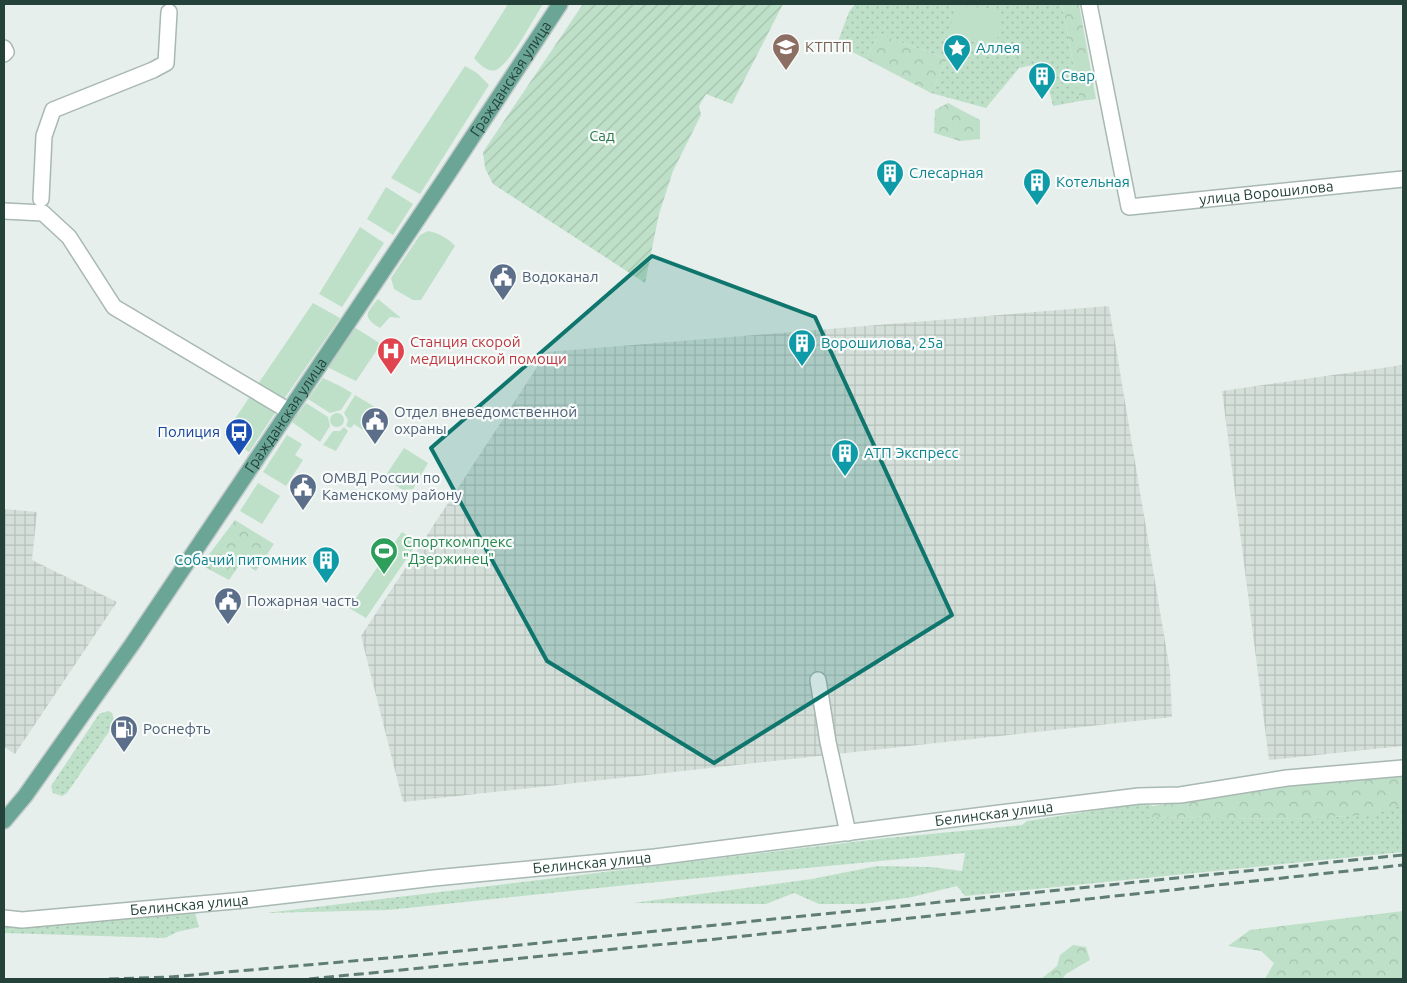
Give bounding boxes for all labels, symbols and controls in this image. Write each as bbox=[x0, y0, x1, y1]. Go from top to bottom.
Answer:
street label: Гражданская улица bbox=[466, 18, 554, 139]
school or university icon: КТПТП bbox=[771, 32, 801, 71]
place icon: Аллея bbox=[942, 33, 972, 72]
place label: КТПТП bbox=[805, 38, 852, 55]
place label: Аллея bbox=[976, 39, 1020, 56]
building icon: Свар bbox=[1027, 61, 1057, 100]
place label: Свар bbox=[1061, 67, 1095, 84]
park label: Сад bbox=[589, 127, 615, 144]
building icon: Слесарная bbox=[875, 158, 905, 197]
place label: Слесарная bbox=[909, 164, 984, 181]
building icon: Котельная bbox=[1022, 167, 1052, 206]
place label: Котельная bbox=[1056, 173, 1130, 190]
street label: улица Ворошилова bbox=[1198, 177, 1334, 208]
public building icon: Водоканал bbox=[488, 262, 518, 301]
place label: Водоканал bbox=[522, 268, 599, 285]
building icon: Ворошилова, 25а bbox=[787, 328, 817, 367]
place label: Станция скорой медицинской помощи bbox=[410, 333, 567, 367]
place label: Ворошилова, 25а bbox=[821, 334, 943, 351]
hospital icon: Станция скорой медицинской помощи bbox=[376, 336, 406, 375]
street label: Гражданская улица bbox=[241, 355, 330, 476]
place label: Отдел вневедомственной охраны bbox=[394, 403, 577, 437]
public building icon: Отдел вневедомственной охраны bbox=[360, 406, 390, 445]
bus stop icon: Полиция bbox=[224, 417, 254, 456]
place label: Полиция bbox=[158, 423, 220, 440]
building icon: АТП Экспресс bbox=[830, 438, 860, 477]
place label: АТП Экспресс bbox=[864, 444, 958, 461]
place label: ОМВД России по Каменскому району bbox=[322, 469, 462, 503]
public building icon: ОМВД России по Каменскому району bbox=[288, 472, 318, 511]
place label: Спорткомплекс "Дзержинец" bbox=[403, 533, 512, 567]
sports icon: Спорткомплекс "Дзержинец" bbox=[369, 536, 399, 575]
building icon: Собачий питомник bbox=[311, 545, 341, 584]
place label: Собачий питомник bbox=[174, 551, 307, 568]
public building icon: Пожарная часть bbox=[213, 586, 243, 625]
place label: Пожарная часть bbox=[247, 592, 359, 609]
fuel station icon: Роснефть bbox=[109, 714, 139, 753]
place label: Роснефть bbox=[143, 720, 211, 737]
street label: Белинская улица bbox=[934, 798, 1054, 829]
street label: Белинская улица bbox=[532, 848, 652, 877]
street label: Белинская улица bbox=[129, 891, 249, 918]

